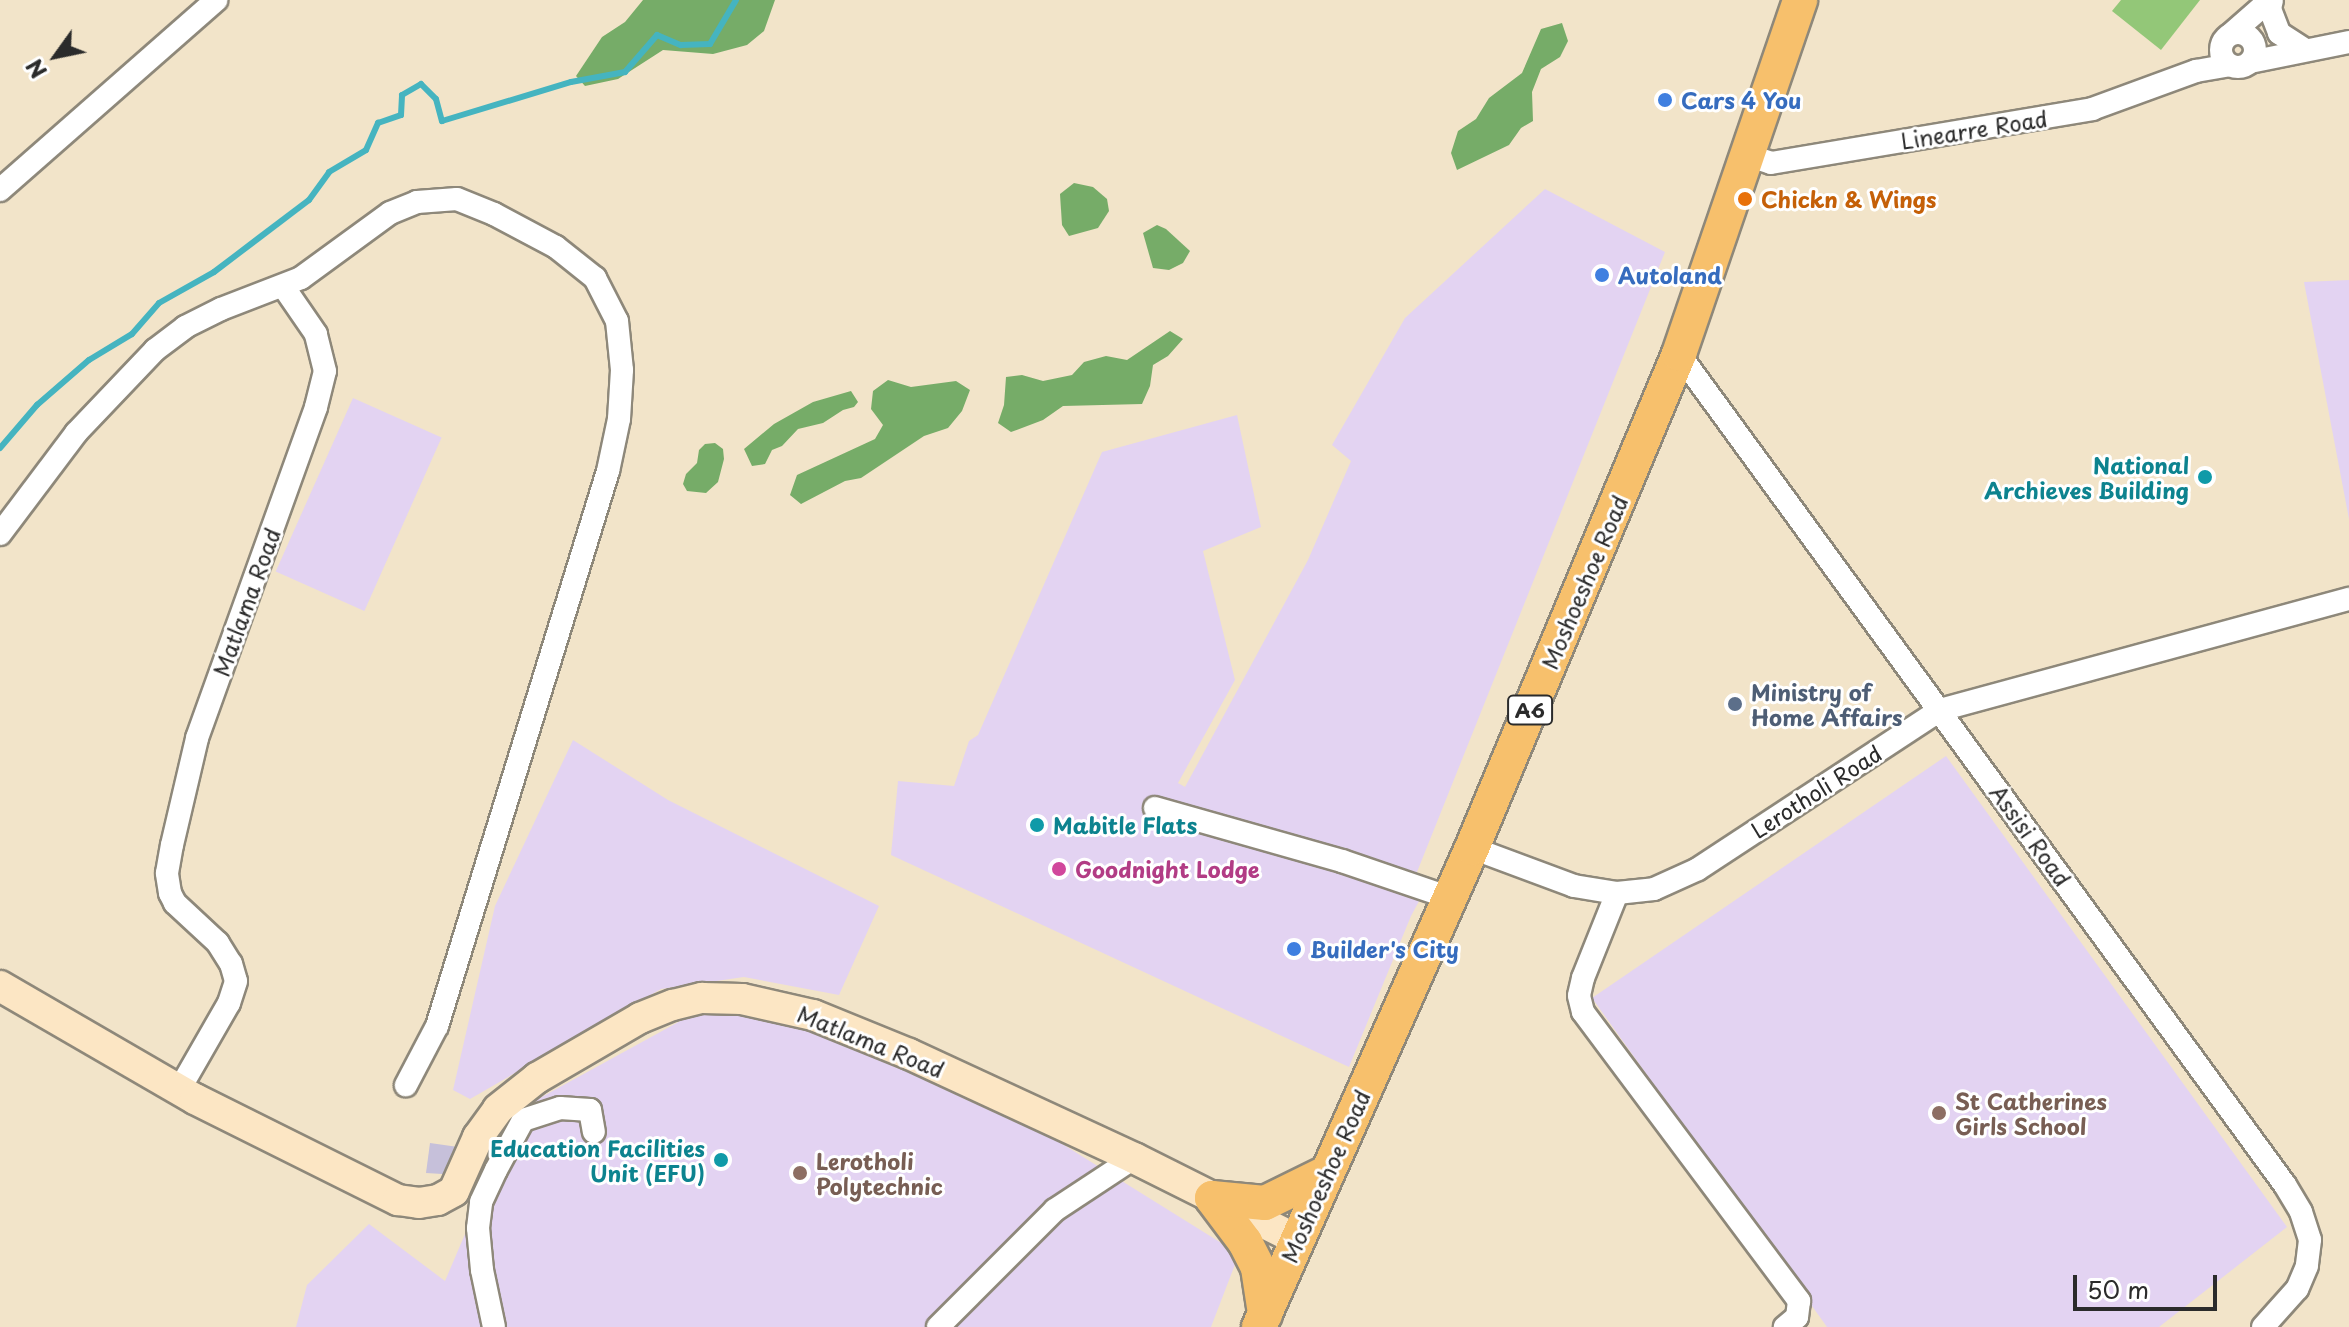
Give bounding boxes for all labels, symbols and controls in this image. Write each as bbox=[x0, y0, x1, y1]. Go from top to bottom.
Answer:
north arrow bbox=[16, 16, 96, 96]
text: N bbox=[17, 53, 54, 86]
place label: Cars 4 You bbox=[1681, 87, 1801, 113]
marker: Cars 4 You bbox=[1656, 91, 1674, 109]
street label: Linearre Road bbox=[1899, 104, 2049, 154]
place label: Chickn & Wings bbox=[1761, 186, 1937, 212]
marker: Chickn & Wings bbox=[1736, 190, 1754, 208]
place label: Autoland bbox=[1618, 262, 1722, 288]
marker: Autoland bbox=[1593, 266, 1611, 284]
place label: National Archieves Building bbox=[1983, 451, 2189, 502]
marker: National Archieves Building bbox=[2196, 468, 2214, 486]
street label: Moshoeshoe Road bbox=[1535, 491, 1633, 673]
street label: Matlama Road bbox=[207, 524, 285, 680]
place label: Ministry of Home Affairs bbox=[1751, 678, 1902, 730]
road number: A6 bbox=[1506, 694, 1554, 726]
marker: Ministry of Home Affairs bbox=[1726, 695, 1744, 713]
street label: Lerotholi Road bbox=[1745, 739, 1887, 843]
street label: Assisi Road bbox=[1985, 779, 2077, 891]
place label: Mabitle Flats bbox=[1053, 812, 1199, 838]
marker: Mabitle Flats bbox=[1028, 816, 1046, 834]
place label: Goodnight Lodge bbox=[1075, 856, 1260, 882]
marker: Goodnight Lodge bbox=[1050, 860, 1068, 878]
place label: Builder's City bbox=[1310, 936, 1459, 962]
marker: Builder's City bbox=[1285, 940, 1303, 958]
street label: Matlama Road bbox=[793, 999, 949, 1083]
street label: Moshoeshoe Road bbox=[1275, 1085, 1375, 1267]
place label: St Catherines Girls School bbox=[1955, 1087, 2106, 1138]
marker: St Catherines Girls School bbox=[1930, 1104, 1948, 1122]
place label: Education Facilities Unit (EFU) bbox=[489, 1134, 705, 1186]
place label: Lerotholi Polytechnic bbox=[816, 1147, 943, 1198]
marker: Education Facilities Unit (EFU) bbox=[712, 1151, 730, 1169]
marker: Lerotholi Polytechnic bbox=[791, 1164, 809, 1182]
scale bar bbox=[2077, 1259, 2221, 1309]
text: 50 m bbox=[2087, 1271, 2149, 1307]

